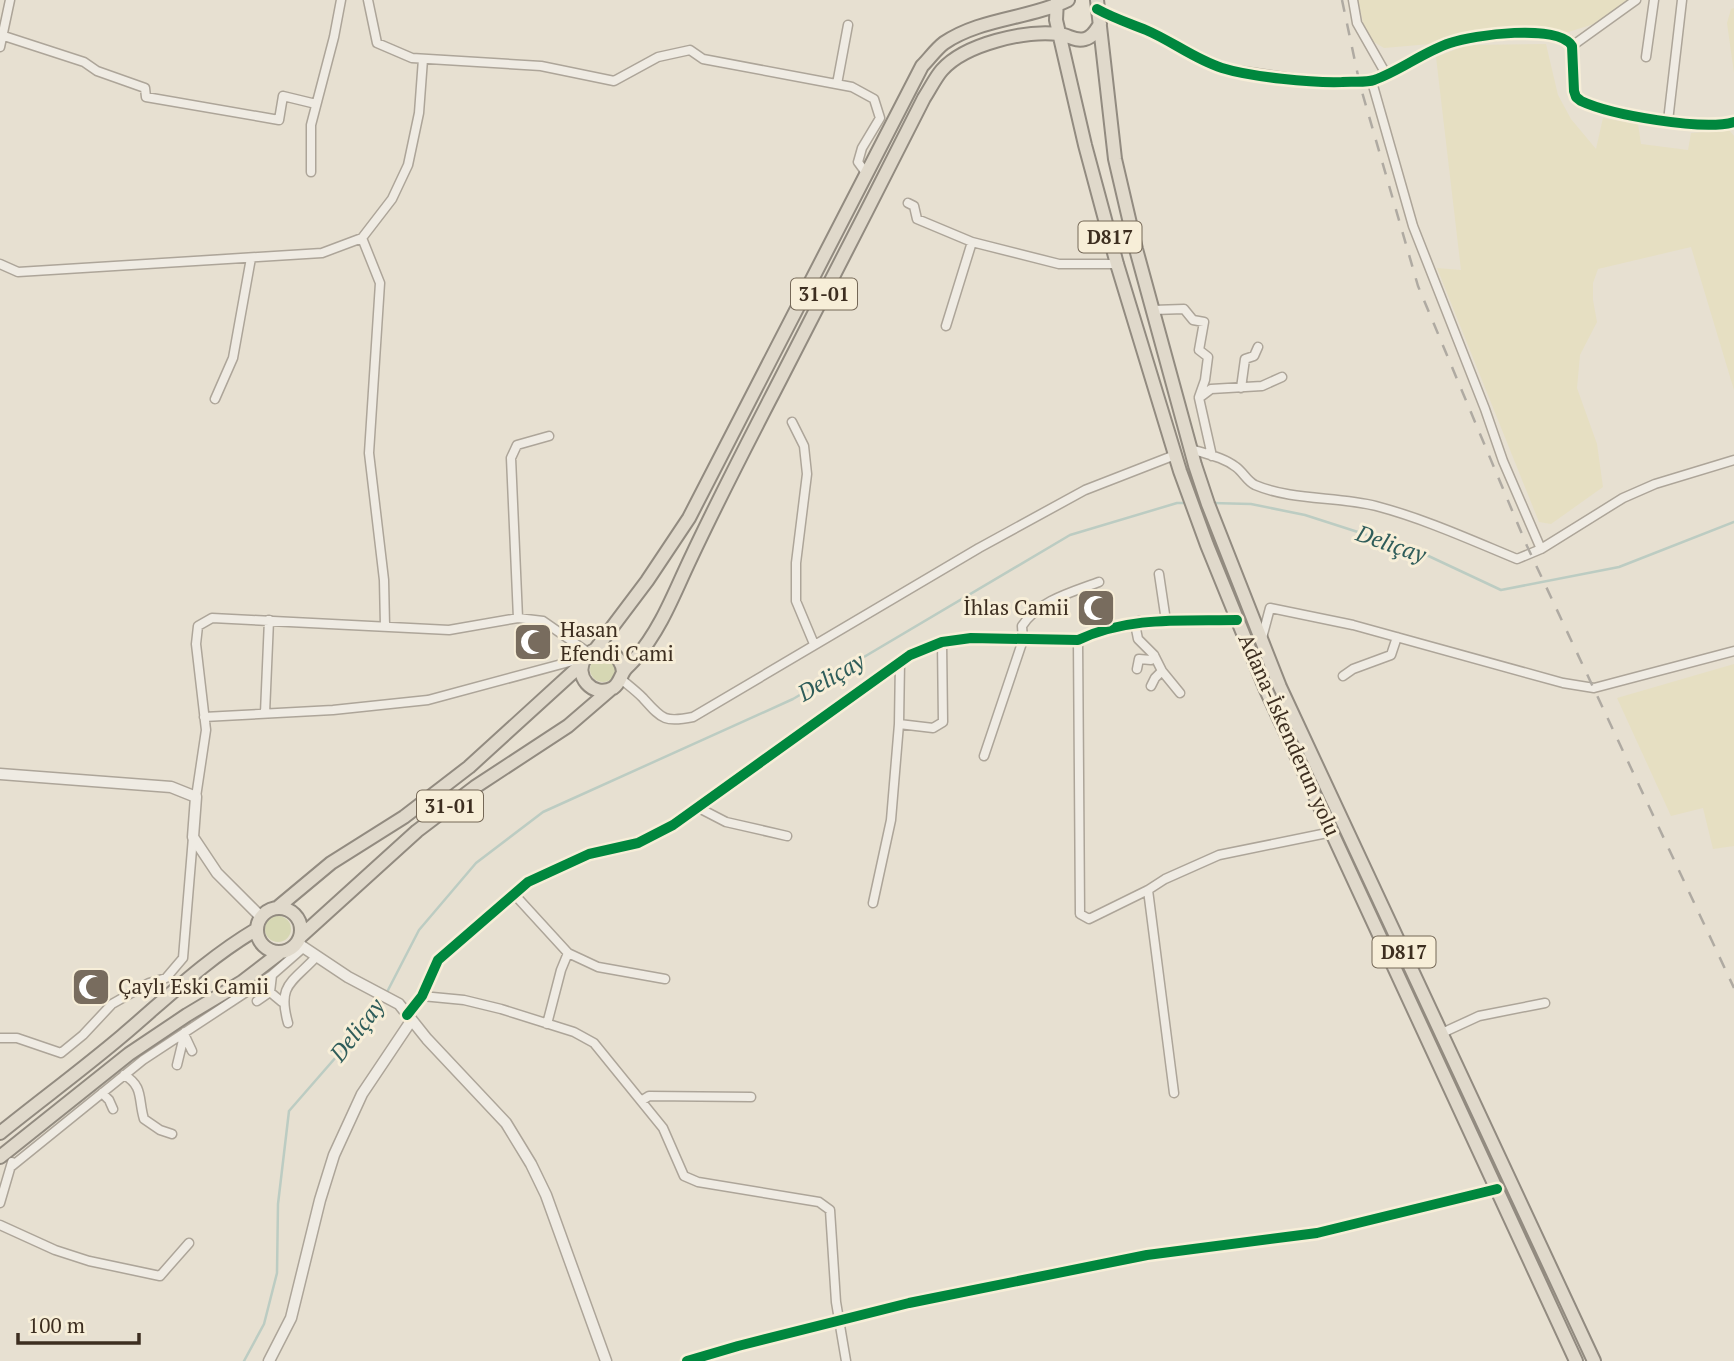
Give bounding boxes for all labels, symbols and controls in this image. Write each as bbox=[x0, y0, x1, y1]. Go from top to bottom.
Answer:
road number: D817 bbox=[1078, 221, 1142, 252]
road number: 31-01 bbox=[791, 278, 857, 310]
water label: Deliçay bbox=[1351, 517, 1431, 570]
mosque icon: İhlas Camii bbox=[1075, 587, 1117, 629]
place label: İhlas Camii bbox=[963, 593, 1069, 621]
place label: Hasan Efendi Cami bbox=[560, 615, 674, 667]
mosque icon: Hasan Efendi Cami bbox=[512, 621, 554, 663]
street label: Adana-İskenderun yolu bbox=[1233, 629, 1347, 840]
water label: Deliçay bbox=[791, 645, 870, 708]
road number: 31-01 bbox=[417, 790, 483, 821]
road number: D817 bbox=[1372, 936, 1436, 968]
mosque icon: Çaylı Eski Camii bbox=[70, 966, 112, 1008]
place label: Çaylı Eski Camii bbox=[118, 972, 269, 1000]
water label: Deliçay bbox=[322, 991, 391, 1068]
scale bar bbox=[18, 1302, 138, 1346]
text: 100 m bbox=[28, 1311, 85, 1339]

